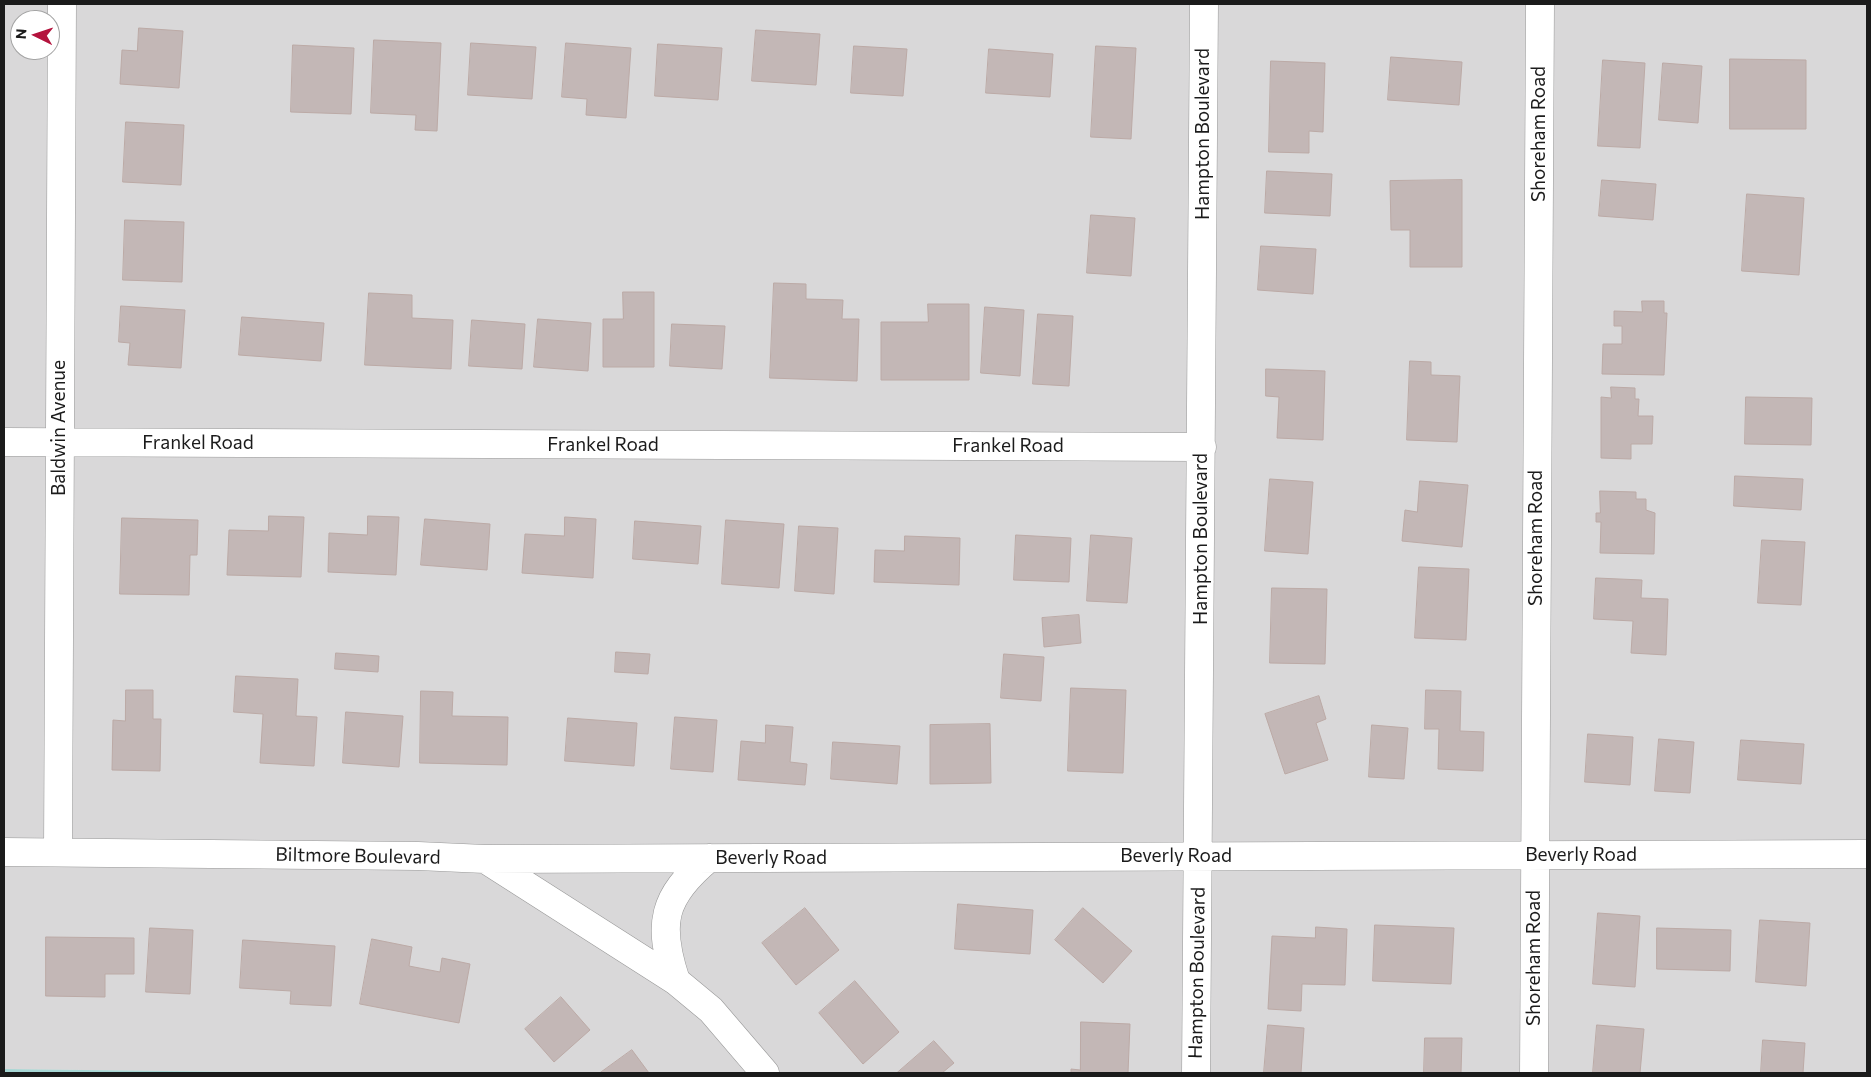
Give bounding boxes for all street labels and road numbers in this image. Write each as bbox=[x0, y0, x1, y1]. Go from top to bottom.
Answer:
street label: Hampton Boulevard bbox=[1192, 48, 1214, 220]
street label: Shoreham Road bbox=[1528, 66, 1550, 202]
street label: Baldwin Avenue bbox=[48, 360, 70, 496]
street label: Frankel Road bbox=[142, 432, 254, 454]
street label: Frankel Road bbox=[547, 434, 659, 456]
street label: Frankel Road bbox=[952, 435, 1064, 457]
street label: Hampton Boulevard bbox=[1190, 453, 1212, 625]
street label: Shoreham Road bbox=[1525, 470, 1547, 606]
street label: Biltmore Boulevard bbox=[275, 843, 441, 869]
street label: Beverly Road bbox=[1525, 844, 1637, 866]
street label: Beverly Road bbox=[1120, 845, 1232, 867]
street label: Beverly Road bbox=[715, 847, 827, 869]
street label: Hampton Boulevard bbox=[1184, 887, 1210, 1059]
street label: Shoreham Road bbox=[1523, 890, 1545, 1026]

